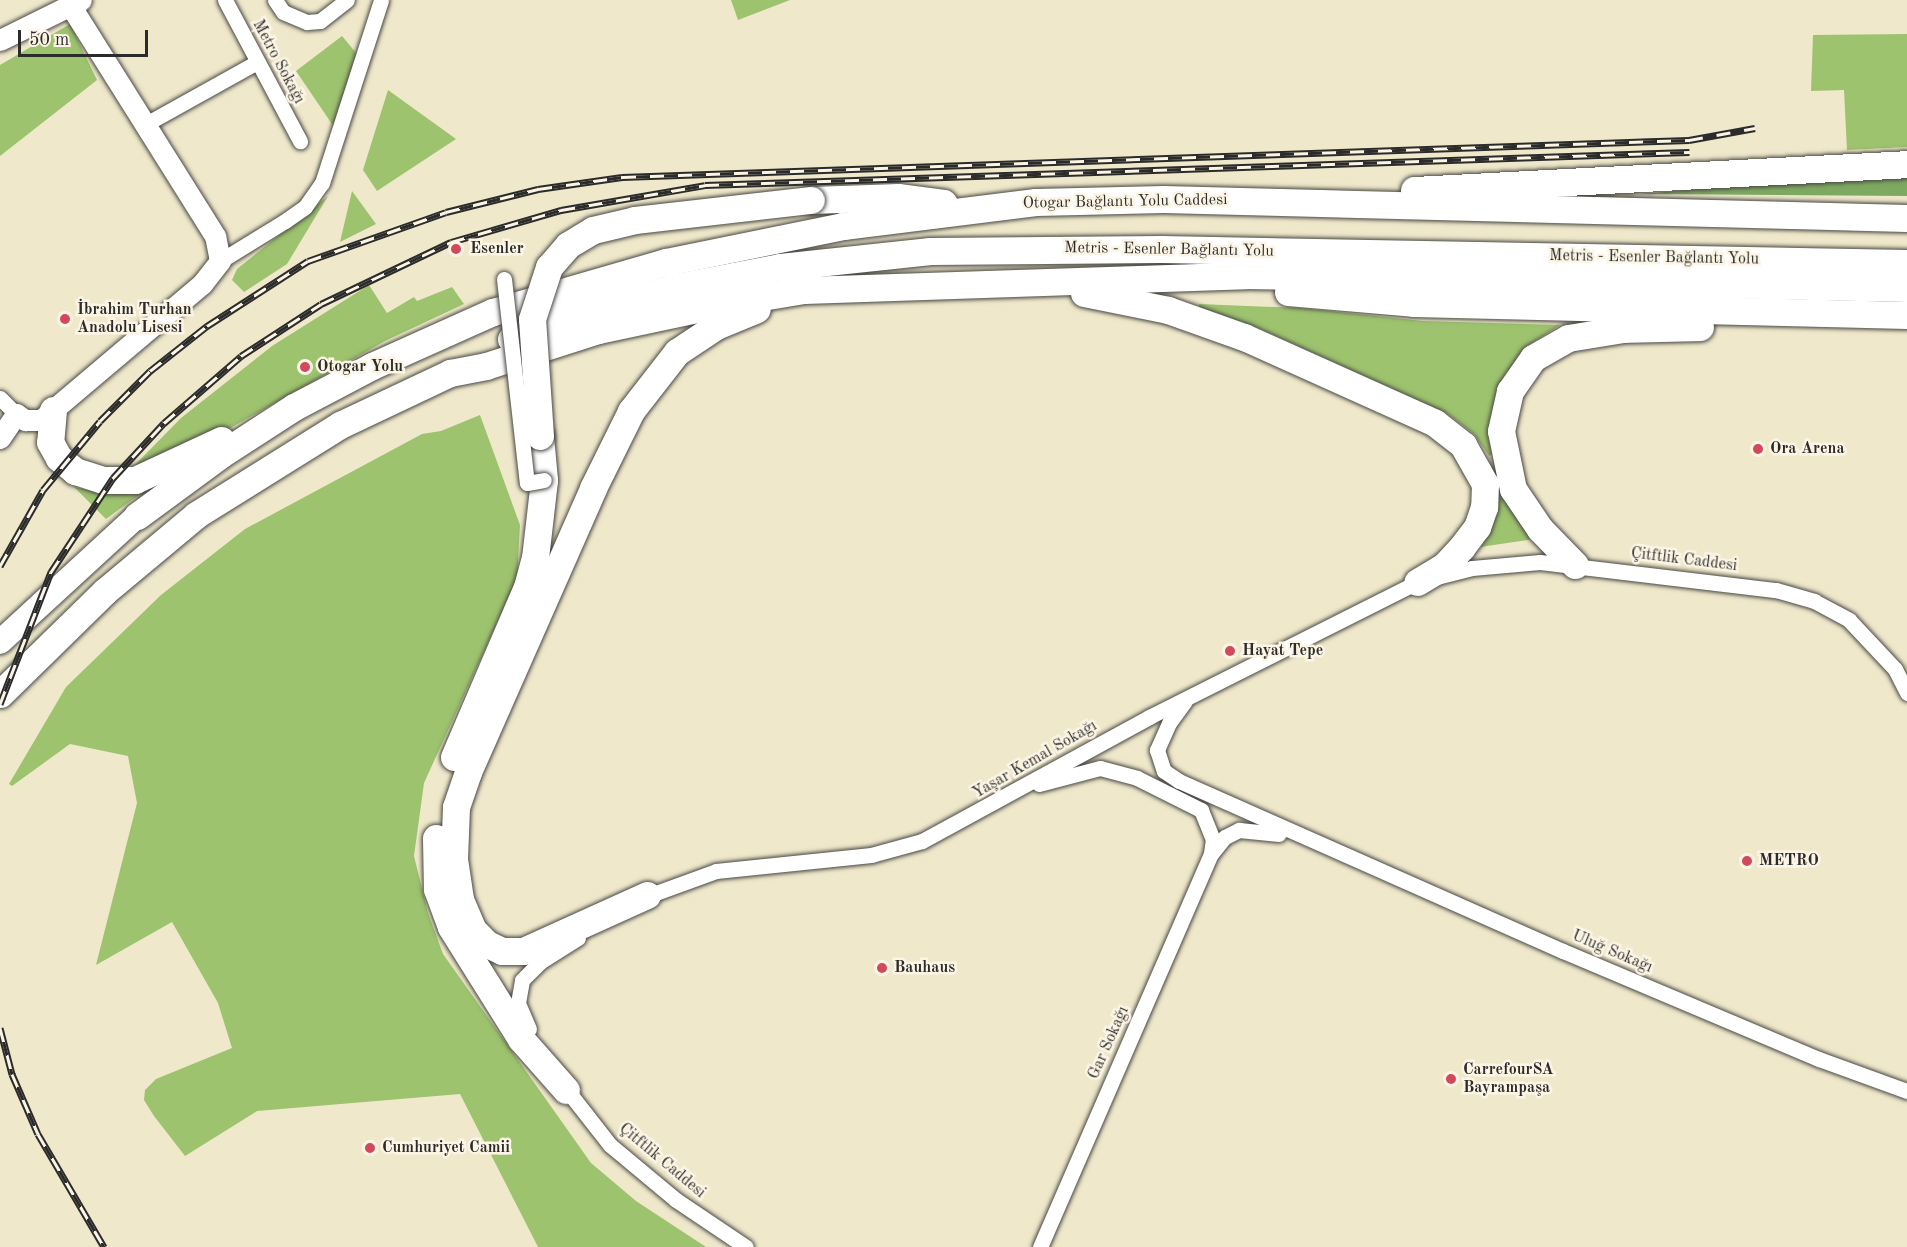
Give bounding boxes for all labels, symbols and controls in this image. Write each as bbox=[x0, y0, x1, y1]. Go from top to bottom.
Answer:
street label: Metro Sokağı bbox=[248, 17, 308, 107]
scale bar bbox=[21, 18, 152, 56]
text: 50 m bbox=[29, 31, 69, 49]
street label: Otogar Bağlantı Yolu Caddesi bbox=[1022, 191, 1228, 213]
place label: Esenler bbox=[470, 239, 524, 259]
street label: Metris - Esenler Bağlantı Yolu bbox=[1064, 239, 1274, 261]
marker: Esenler bbox=[447, 240, 465, 258]
street label: Metris - Esenler Bağlantı Yolu bbox=[1549, 247, 1759, 269]
place label: İbrahim Turhan Anadolu Lisesi bbox=[77, 300, 192, 338]
marker: İbrahim Turhan Anadolu Lisesi bbox=[58, 312, 72, 326]
place label: Otogar Yolu bbox=[317, 357, 403, 377]
marker: Otogar Yolu bbox=[298, 360, 312, 374]
place label: Ora Arena bbox=[1770, 439, 1845, 459]
marker: Ora Arena bbox=[1751, 442, 1765, 456]
street label: Çitftlik Caddesi bbox=[1630, 544, 1738, 576]
place label: Hayat Tepe bbox=[1242, 641, 1323, 661]
marker: Hayat Tepe bbox=[1223, 644, 1237, 658]
street label: Yaşar Kemal Sokağı bbox=[969, 717, 1101, 803]
place label: METRO bbox=[1759, 851, 1819, 871]
marker: METRO bbox=[1740, 854, 1754, 868]
street label: Uluğ Sokağı bbox=[1569, 926, 1655, 978]
place label: Bauhaus bbox=[894, 958, 955, 978]
marker: Bauhaus bbox=[875, 961, 889, 975]
street label: Gar Sokağı bbox=[1084, 1004, 1134, 1082]
place label: CarrefourSA Bayrampaşa bbox=[1463, 1060, 1554, 1098]
marker: CarrefourSA Bayrampaşa bbox=[1444, 1072, 1458, 1086]
street label: Çitftlik Caddesi bbox=[615, 1119, 709, 1203]
place label: Cumhuriyet Camii bbox=[382, 1138, 510, 1158]
marker: Cumhuriyet Camii bbox=[363, 1141, 377, 1155]

